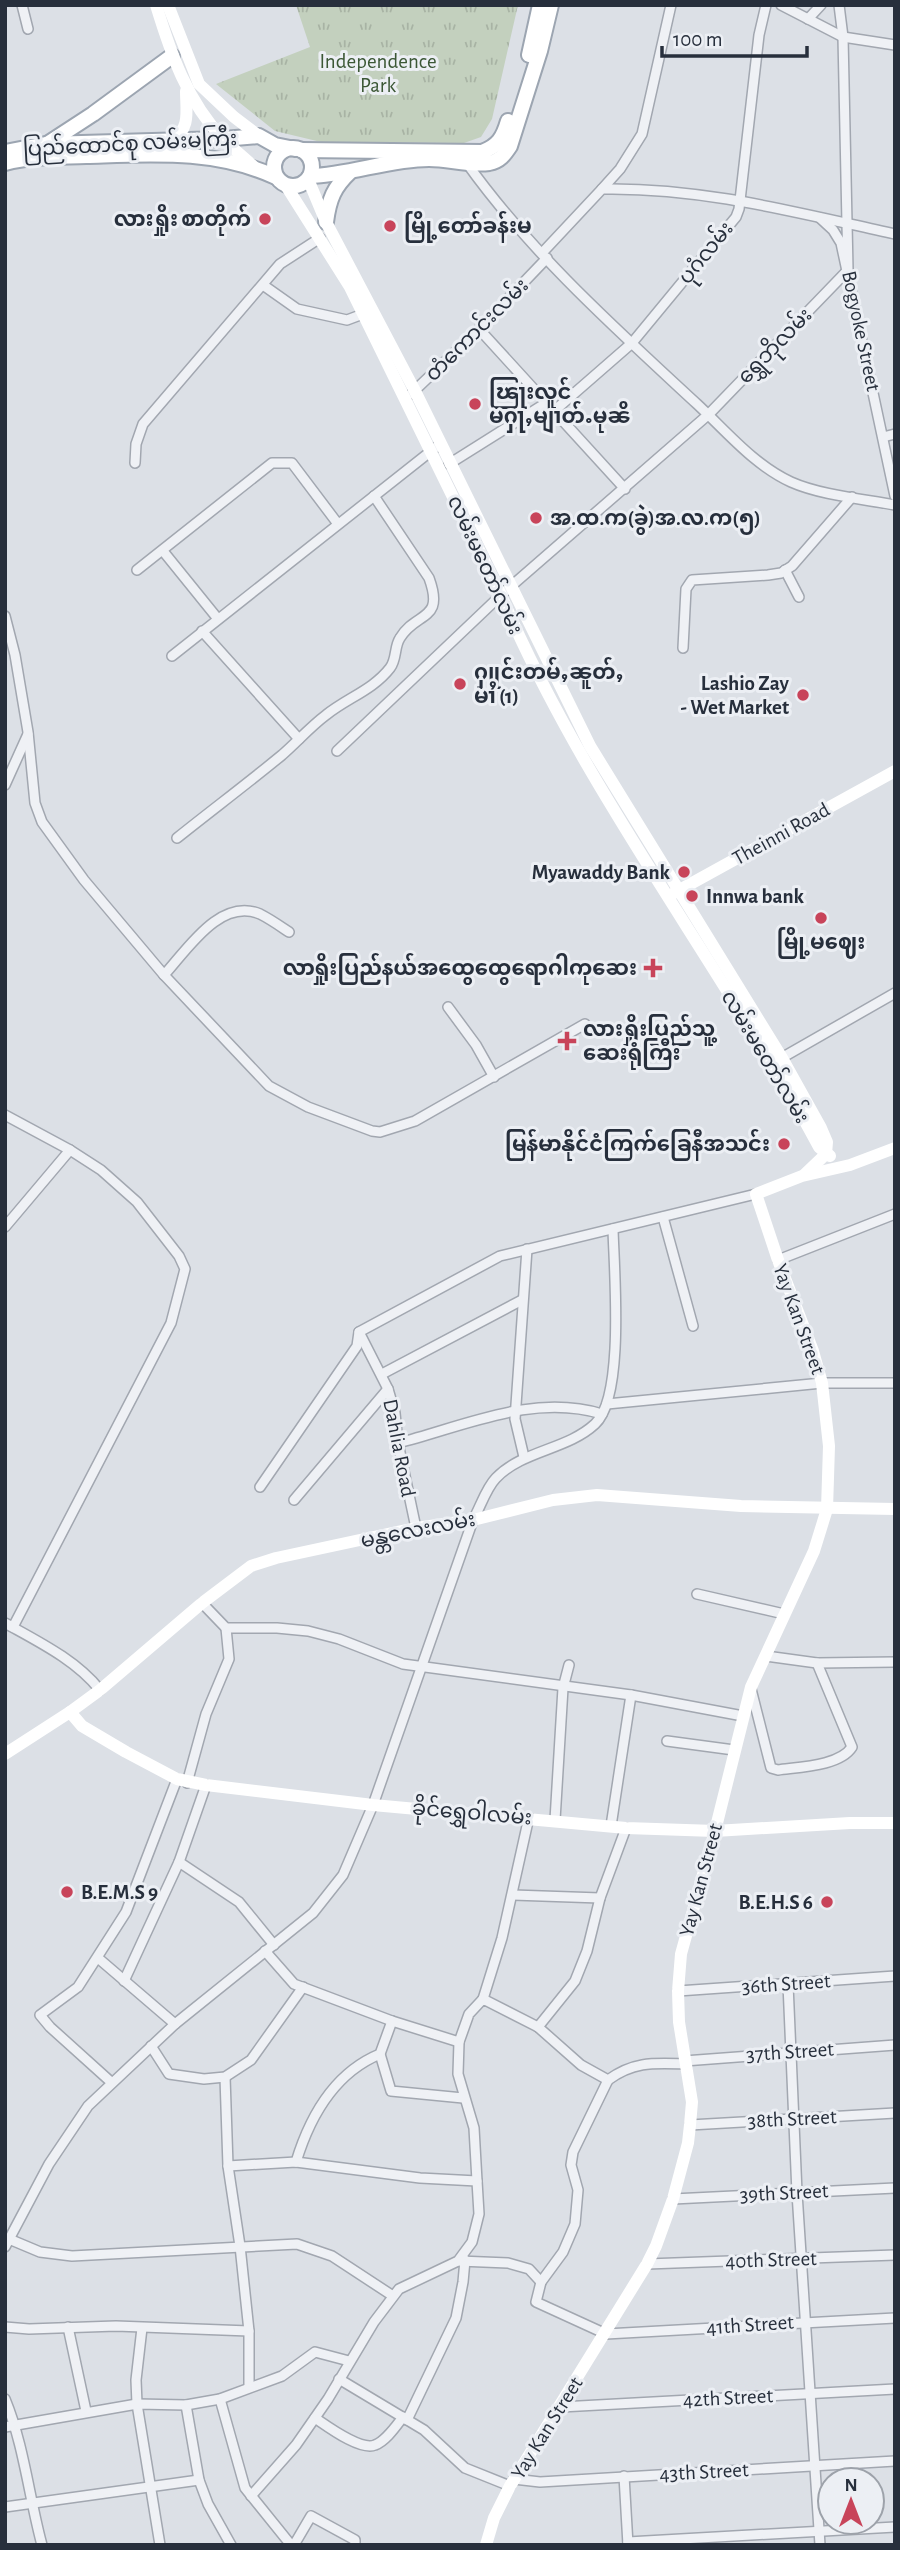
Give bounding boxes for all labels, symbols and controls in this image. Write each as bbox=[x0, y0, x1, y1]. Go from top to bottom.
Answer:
scale bar bbox=[662, 14, 807, 58]
text: 100 m bbox=[673, 29, 723, 50]
park label: Independence Park bbox=[319, 51, 437, 96]
street label: ပြည်ထောင်စု လမ်းမကြီး bbox=[22, 122, 238, 166]
place label: လားရှိုး စာတိုက် bbox=[114, 203, 251, 236]
place label: မြို့တော်ခန်းမ bbox=[404, 210, 532, 243]
marker: လားရှိုး စာတိုက် bbox=[257, 211, 273, 227]
street label: ပုဂံလမ်း bbox=[670, 214, 742, 292]
marker: မြို့တော်ခန်းမ bbox=[382, 218, 398, 234]
street label: Bogyoke Street bbox=[838, 269, 884, 393]
street label: တံကောင်းလမ်း bbox=[417, 270, 532, 385]
street label: ရွှေဘိုလမ်း bbox=[730, 300, 820, 392]
place label: ၽြႃးလူင် မႁႃႇမျၢတ်ႉမုၼိ bbox=[489, 376, 631, 434]
marker: ၽြႃးလူင် မႁႃႇမျၢတ်ႉမုၼိ bbox=[467, 396, 483, 412]
street label: လမ်းမတော်လမ်း bbox=[444, 490, 532, 638]
place label: အ.ထ.က(ခွဲ)အ.လ.က(၅) bbox=[550, 504, 761, 535]
marker: အ.ထ.က(ခွဲ)အ.လ.က(၅) bbox=[528, 510, 544, 526]
place label: ႁူင်းတမ်ႇၼူတ်ႇ မၢႆ (1) bbox=[474, 656, 624, 707]
place label: Lashio Zay - Wet Market bbox=[681, 673, 790, 718]
marker: ႁူင်းတမ်ႇၼူတ်ႇ မၢႆ (1) bbox=[452, 676, 468, 692]
marker: Lashio Zay - Wet Market bbox=[795, 687, 811, 703]
street label: Theinni Road bbox=[729, 799, 833, 869]
place label: Myawaddy Bank bbox=[532, 862, 671, 883]
marker: Myawaddy Bank bbox=[676, 864, 692, 880]
place label: Innwa bank bbox=[706, 886, 805, 907]
marker: Innwa bank bbox=[684, 888, 700, 904]
marker: မြို့မဈေး bbox=[813, 910, 829, 926]
place label: မြို့မဈေး bbox=[777, 926, 865, 959]
place label: လာရှိုးပြည်နယ်အထွေထွေရောဂါကုဆေး bbox=[283, 952, 637, 985]
marker: လာရှိုးပြည်နယ်အထွေထွေရောဂါကုဆေး bbox=[643, 958, 663, 978]
street label: လမ်းမတော်လမ်း bbox=[717, 984, 818, 1127]
place label: လားရှိုးပြည်သူ့ ဆေးရုံကြီး bbox=[583, 1013, 718, 1070]
marker: လားရှိုးပြည်သူ့ ဆေးရုံကြီး bbox=[557, 1031, 577, 1051]
place label: မြန်မာနိုင်ငံကြက်ခြေနီအသင်း bbox=[505, 1128, 770, 1161]
marker: မြန်မာနိုင်ငံကြက်ခြေနီအသင်း bbox=[776, 1136, 792, 1152]
street label: Yay Kan Street bbox=[769, 1261, 829, 1377]
street label: Dahlia Road bbox=[379, 1397, 419, 1499]
street label: မန္တလေးလမ်း bbox=[358, 1503, 478, 1557]
street label: ခိုင်ရွှေဝါလမ်း bbox=[411, 1791, 533, 1835]
street label: Yay Kan Street bbox=[676, 1821, 726, 1939]
place label: B.E.M.S 9 bbox=[81, 1882, 158, 1903]
marker: B.E.M.S 9 bbox=[59, 1884, 75, 1900]
place label: B.E.H.S 6 bbox=[739, 1892, 813, 1913]
marker: B.E.H.S 6 bbox=[819, 1894, 835, 1910]
street label: 36th Street bbox=[741, 1970, 831, 1998]
street label: 37th Street bbox=[745, 2038, 835, 2066]
street label: 38th Street bbox=[747, 2106, 837, 2132]
street label: 39th Street bbox=[739, 2180, 829, 2206]
street label: 40th Street bbox=[725, 2248, 817, 2272]
street label: 41th Street bbox=[705, 2311, 795, 2339]
street label: Yay Kan Street bbox=[507, 2373, 587, 2483]
street label: 42th Street bbox=[682, 2385, 774, 2411]
street label: 43th Street bbox=[659, 2459, 749, 2485]
north arrow bbox=[816, 2466, 886, 2536]
text: N bbox=[844, 2476, 858, 2495]

